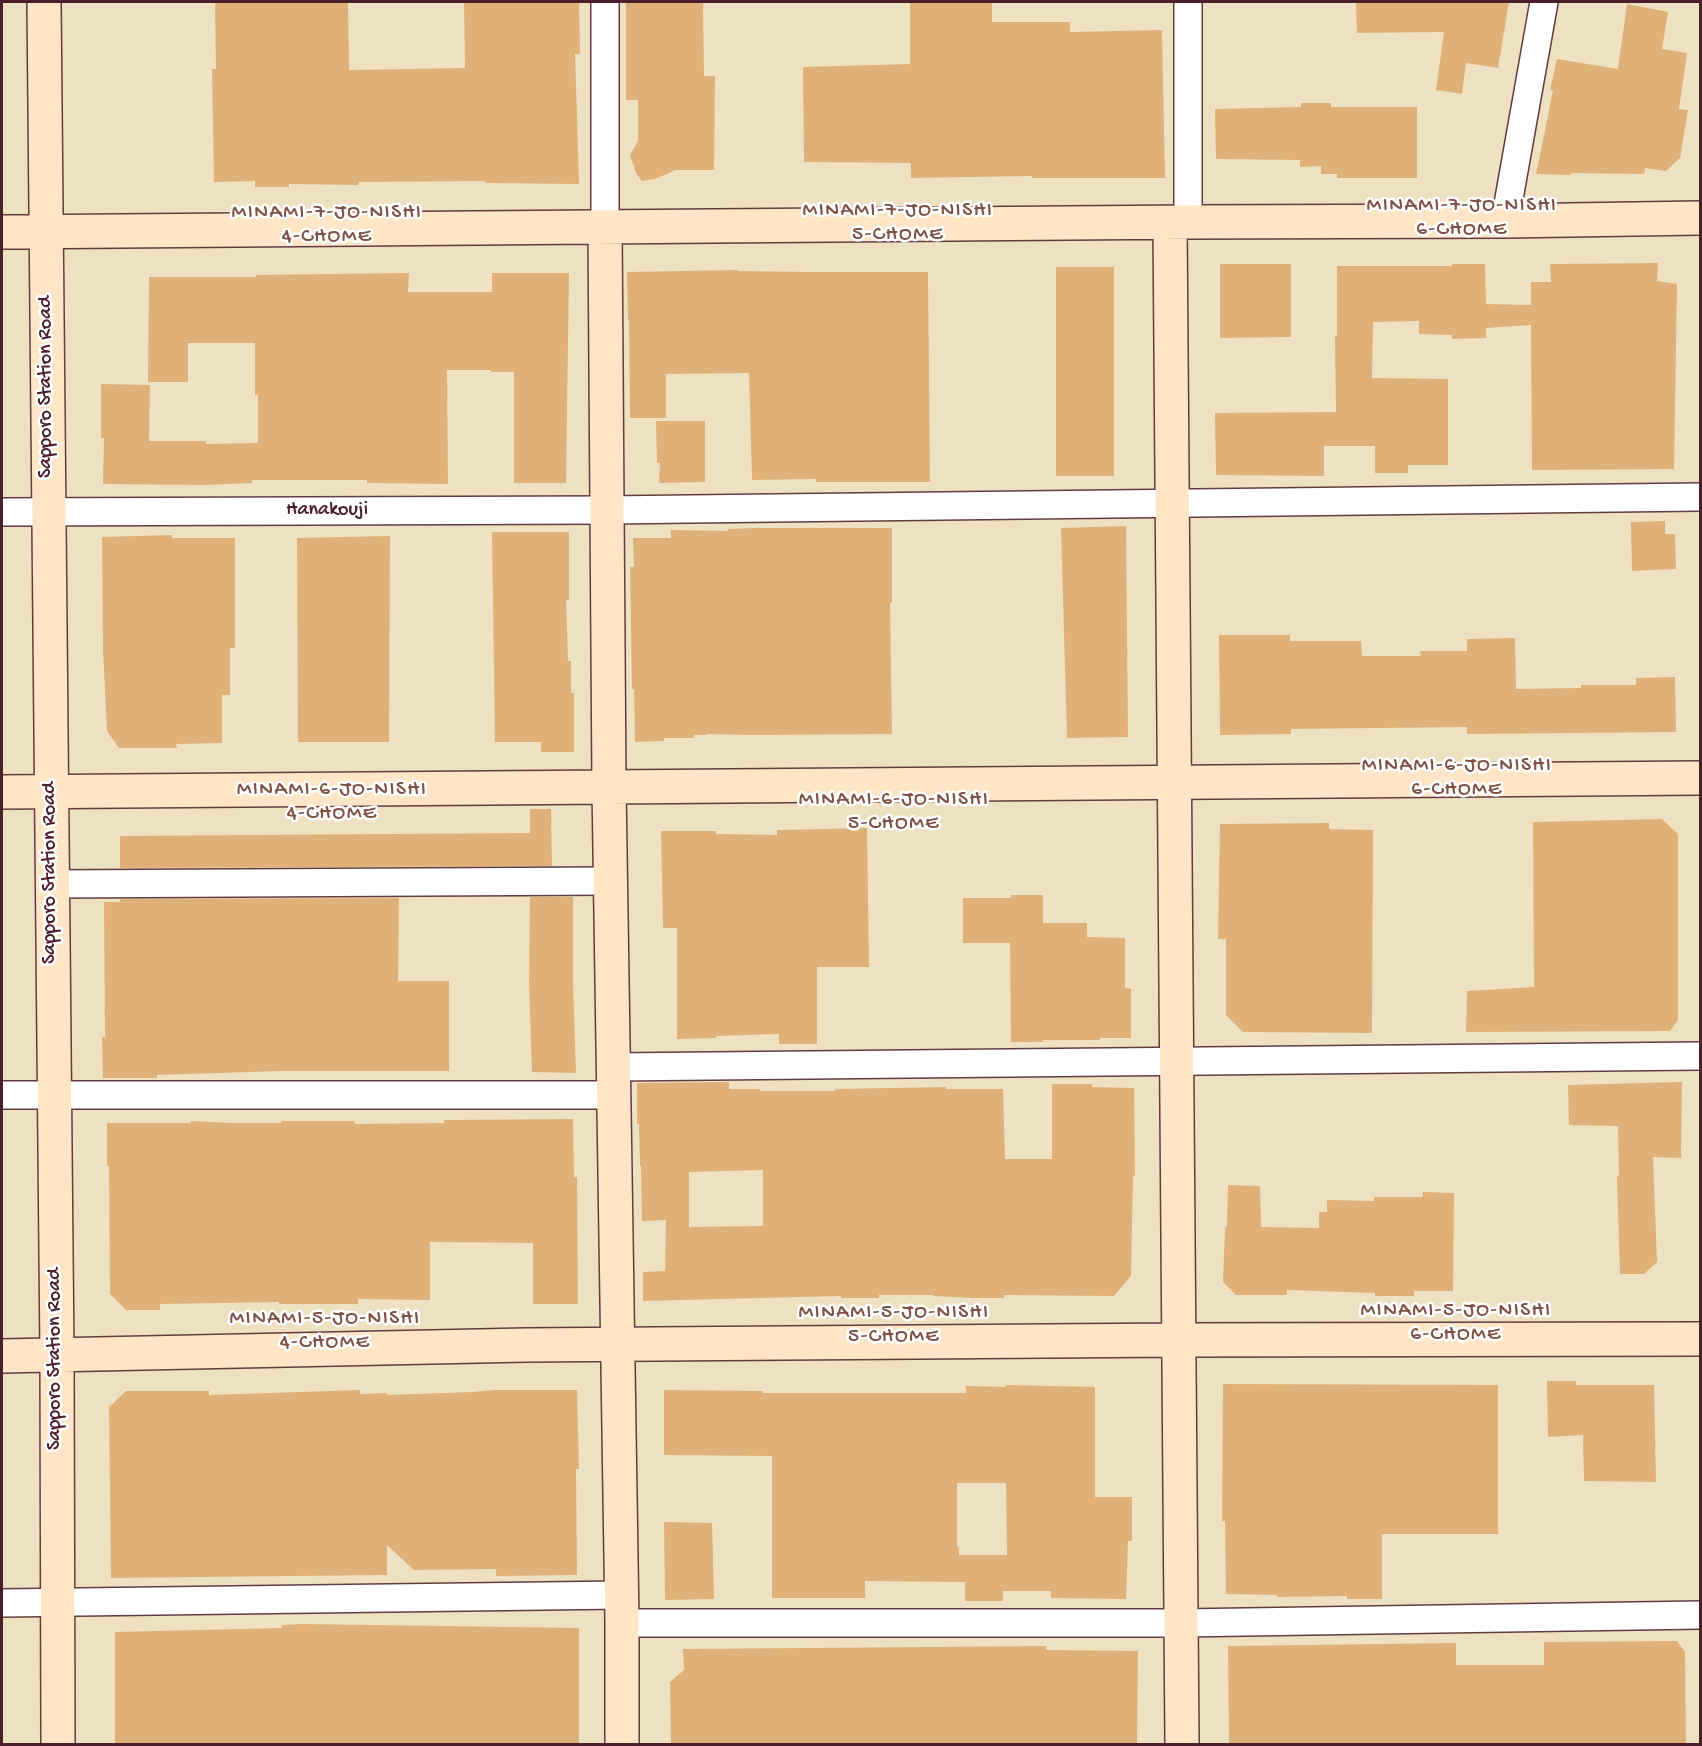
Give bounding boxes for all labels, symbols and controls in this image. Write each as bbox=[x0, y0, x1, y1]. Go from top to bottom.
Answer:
district label: MINAMI-7-JO-NISHI 6-CHOME bbox=[1367, 194, 1557, 244]
district label: MINAMI-7-JO-NISHI 5-CHOME bbox=[803, 199, 993, 249]
district label: MINAMI-7-JO-NISHI 4-CHOME bbox=[232, 201, 422, 251]
street label: Sapporo Station Road bbox=[35, 296, 59, 478]
street label: Hanakouji bbox=[286, 499, 368, 523]
district label: MINAMI-6-JO-NISHI 6-CHOME bbox=[1362, 754, 1552, 804]
district label: MINAMI-6-JO-NISHI 4-CHOME bbox=[237, 778, 427, 828]
street label: Sapporo Station Road bbox=[39, 782, 63, 964]
district label: MINAMI-6-JO-NISHI 5-CHOME bbox=[799, 788, 989, 838]
street label: Sapporo Station Road bbox=[44, 1268, 68, 1450]
district label: MINAMI-5-JO-NISHI 6-CHOME bbox=[1361, 1299, 1551, 1349]
district label: MINAMI-5-JO-NISHI 5-CHOME bbox=[799, 1301, 989, 1351]
district label: MINAMI-5-JO-NISHI 4-CHOME bbox=[230, 1307, 420, 1357]

